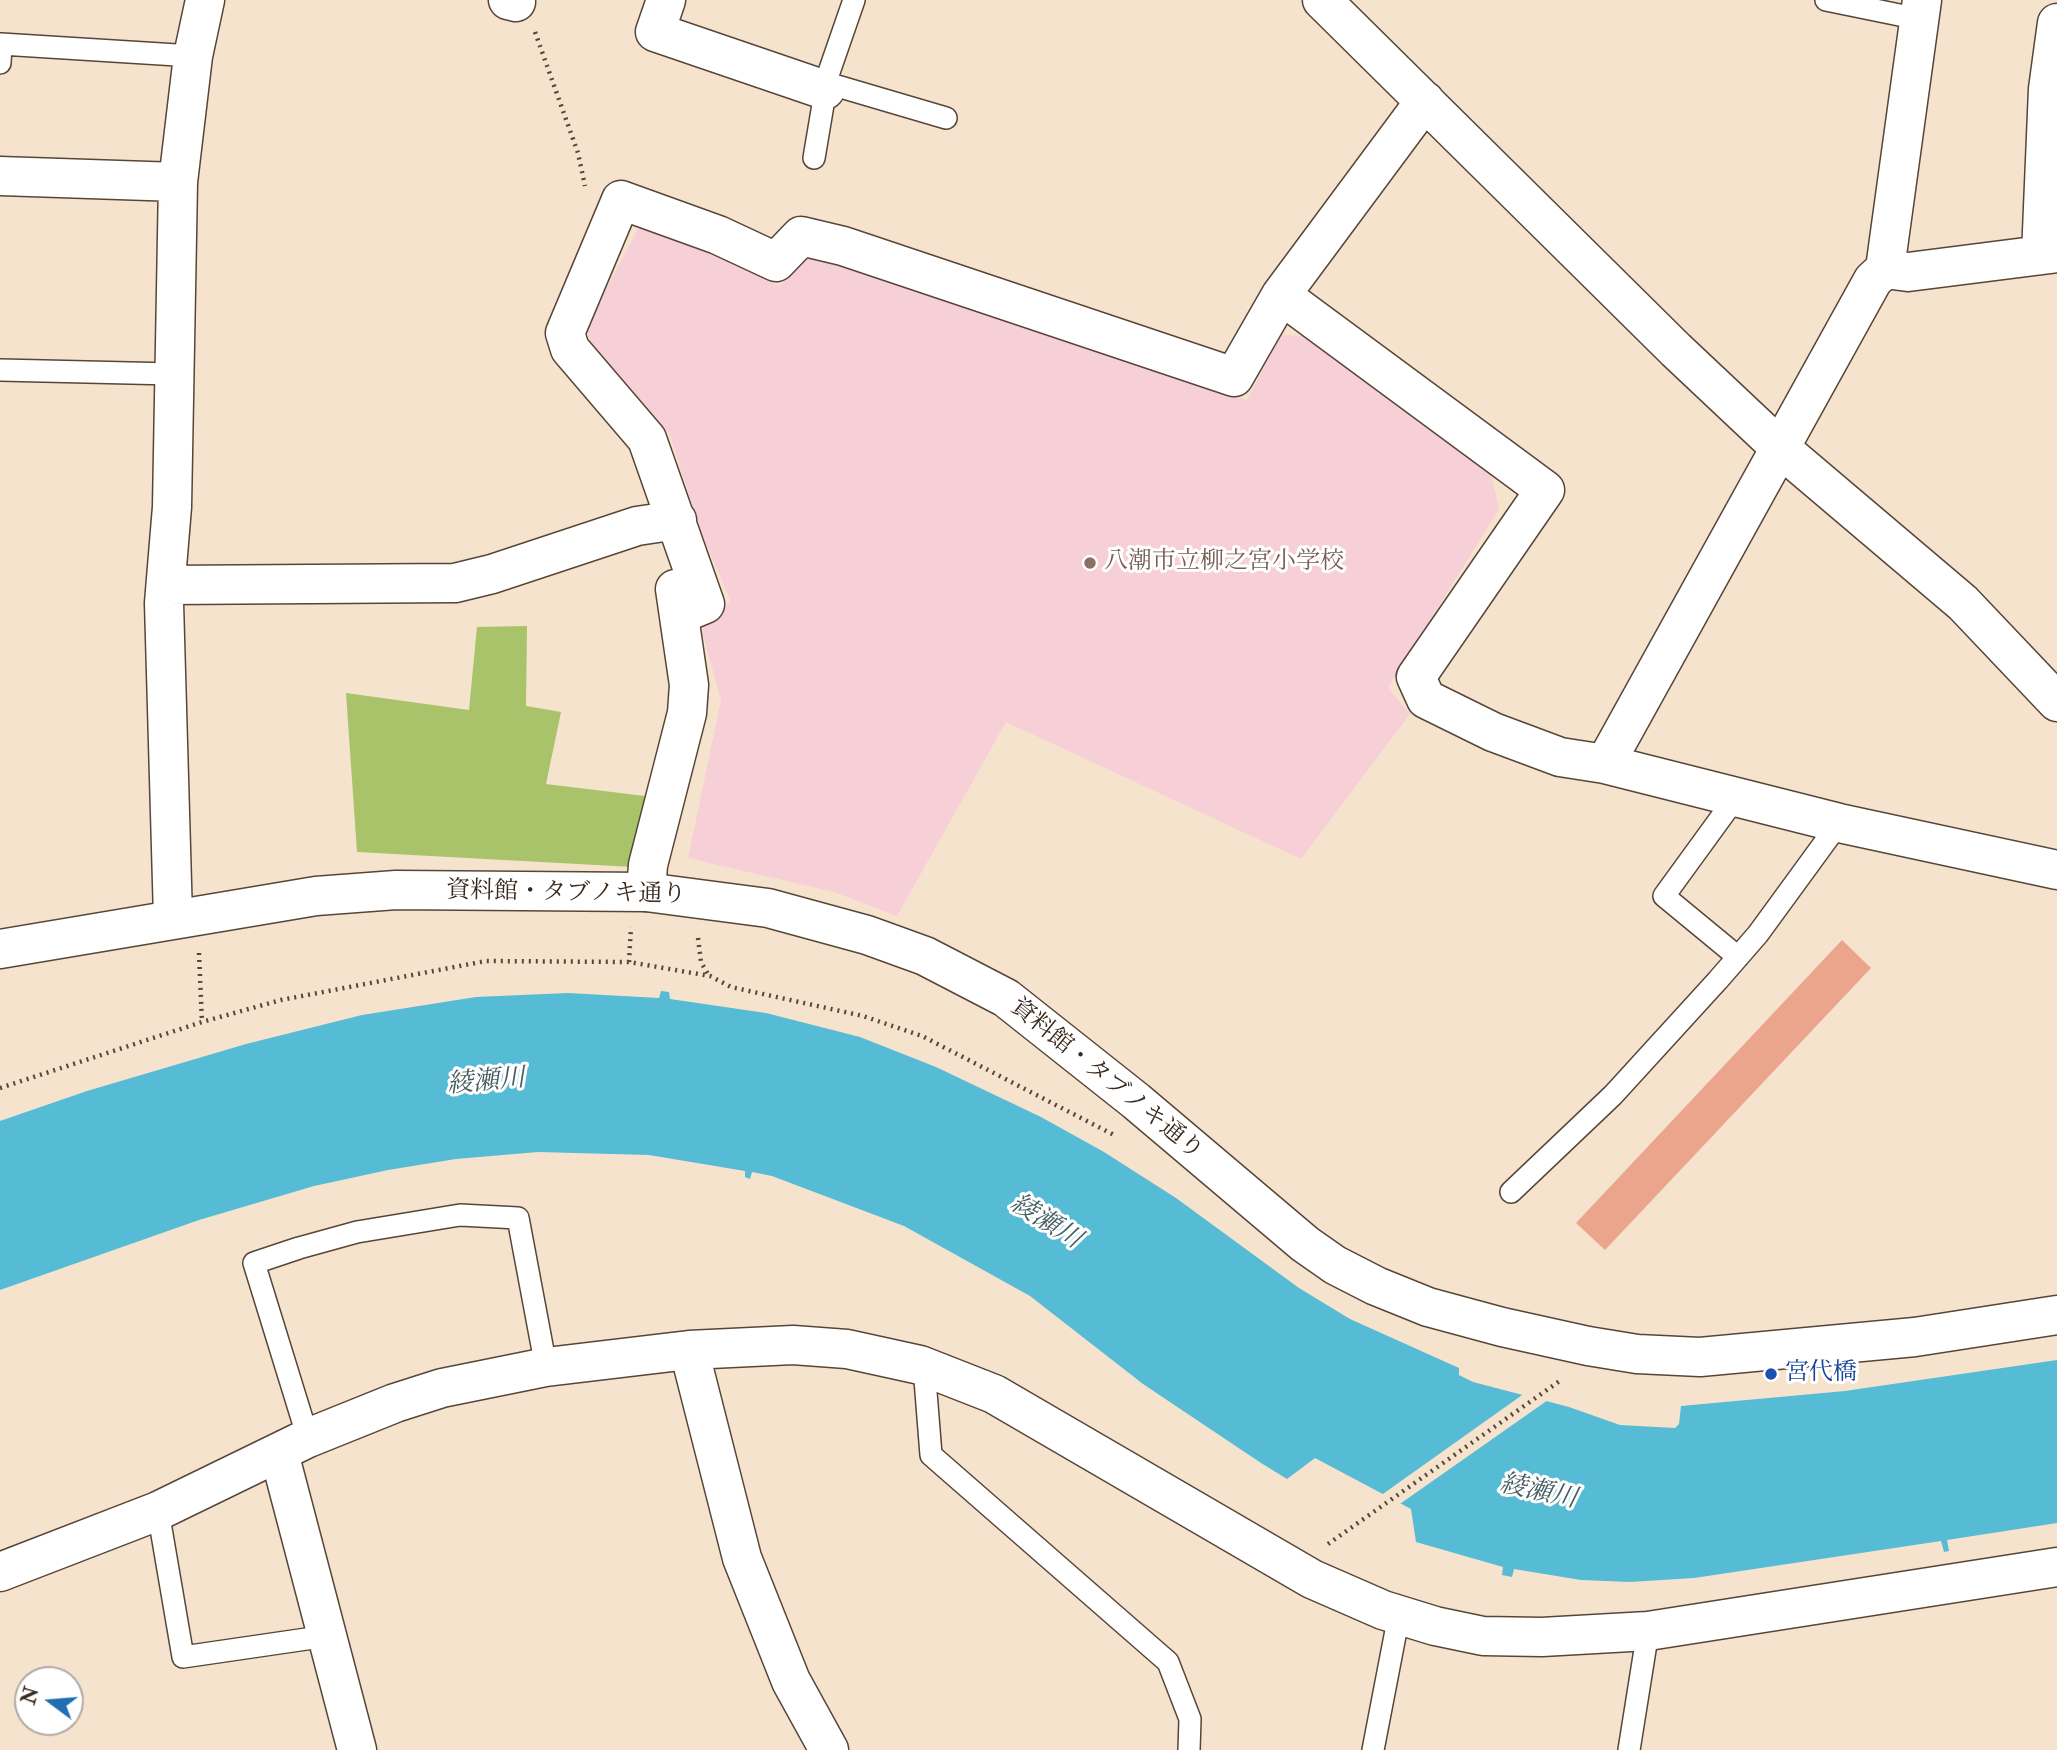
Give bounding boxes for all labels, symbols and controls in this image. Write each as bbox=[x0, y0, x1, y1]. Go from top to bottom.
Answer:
place label: 八潮市立柳之宮小学校 bbox=[1104, 549, 1344, 577]
marker: 八潮市立柳之宮小学校 bbox=[1082, 555, 1098, 571]
street label: 資料館・タブノキ通り bbox=[446, 878, 686, 910]
street label: 資料館・タブノキ通り bbox=[1004, 993, 1208, 1167]
water label: 綾瀬川 bbox=[446, 1064, 526, 1102]
water label: 綾瀬川 bbox=[1004, 1189, 1086, 1257]
place label: 宮代橋 bbox=[1785, 1360, 1857, 1388]
marker: 宮代橋 bbox=[1763, 1366, 1779, 1382]
water label: 綾瀬川 bbox=[1497, 1470, 1579, 1516]
north arrow bbox=[14, 1666, 84, 1736]
text: N bbox=[17, 1684, 45, 1707]

